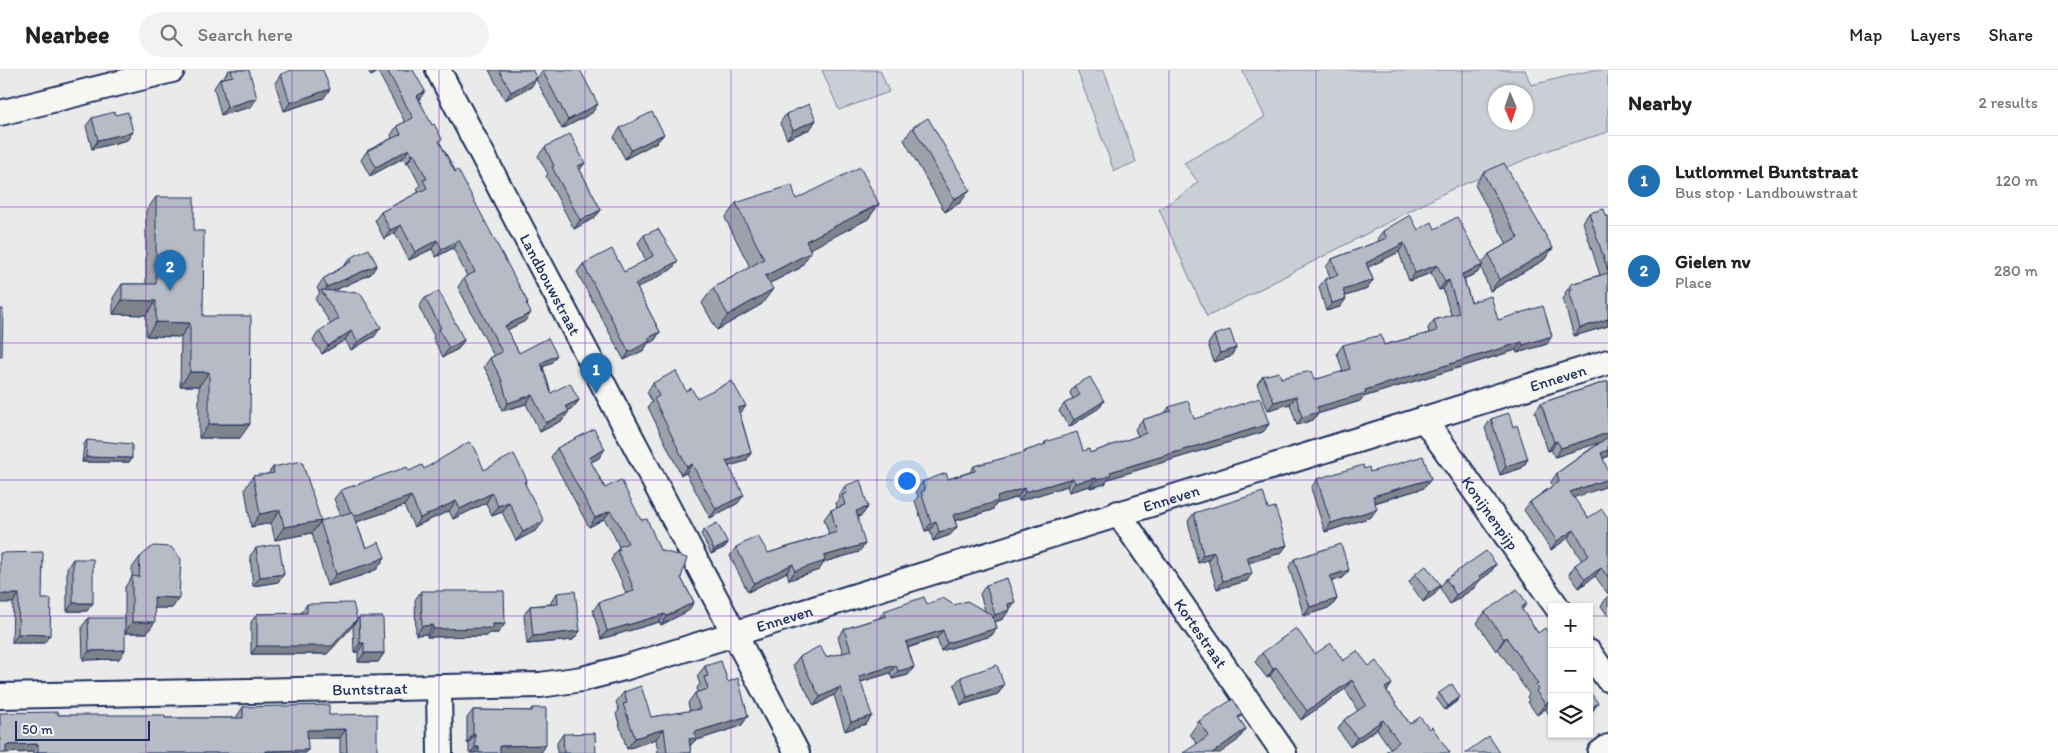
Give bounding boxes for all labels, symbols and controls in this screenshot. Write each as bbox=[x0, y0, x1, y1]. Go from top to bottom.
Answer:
search box bbox=[139, 12, 489, 57]
text: Nearbee bbox=[25, 20, 109, 49]
icon: search bbox=[157, 21, 185, 49]
text: Search here bbox=[197, 23, 293, 46]
text: Map bbox=[1849, 24, 1882, 46]
text: Layers bbox=[1910, 24, 1960, 46]
text: Share bbox=[1988, 24, 2033, 46]
north arrow bbox=[1488, 85, 1533, 130]
text: Nearby bbox=[1628, 90, 1692, 115]
text: 2 results bbox=[1978, 93, 2038, 112]
text: Lutlommel Buntstraat bbox=[1675, 160, 1858, 183]
text: 1 bbox=[1640, 171, 1648, 190]
text: 120 m bbox=[1995, 171, 2038, 190]
text: Bus stop · Landbouwstraat bbox=[1675, 183, 1858, 202]
street label: Landbouwstraat bbox=[516, 230, 585, 338]
pin: 2 bbox=[154, 250, 186, 291]
text: Gielen nv bbox=[1675, 250, 1751, 273]
text: 2 bbox=[1640, 261, 1648, 280]
text: 280 m bbox=[1994, 261, 2038, 280]
text: Place bbox=[1675, 273, 1712, 292]
pin: 1 bbox=[580, 353, 612, 394]
street label: Enneven bbox=[1528, 360, 1589, 396]
your location bbox=[894, 468, 920, 494]
street label: Konijnenpijp bbox=[1458, 473, 1523, 554]
street label: Enneven bbox=[1141, 481, 1202, 516]
street label: Kortestraat bbox=[1170, 595, 1231, 672]
street label: Enneven bbox=[754, 601, 815, 636]
map controls bbox=[1548, 603, 1593, 738]
button: + bbox=[1548, 603, 1593, 648]
button: − bbox=[1548, 648, 1593, 693]
street label: Buntstraat bbox=[332, 679, 408, 699]
button: layers bbox=[1548, 693, 1593, 738]
scale bar bbox=[15, 718, 150, 741]
text: 50 m bbox=[22, 721, 53, 738]

